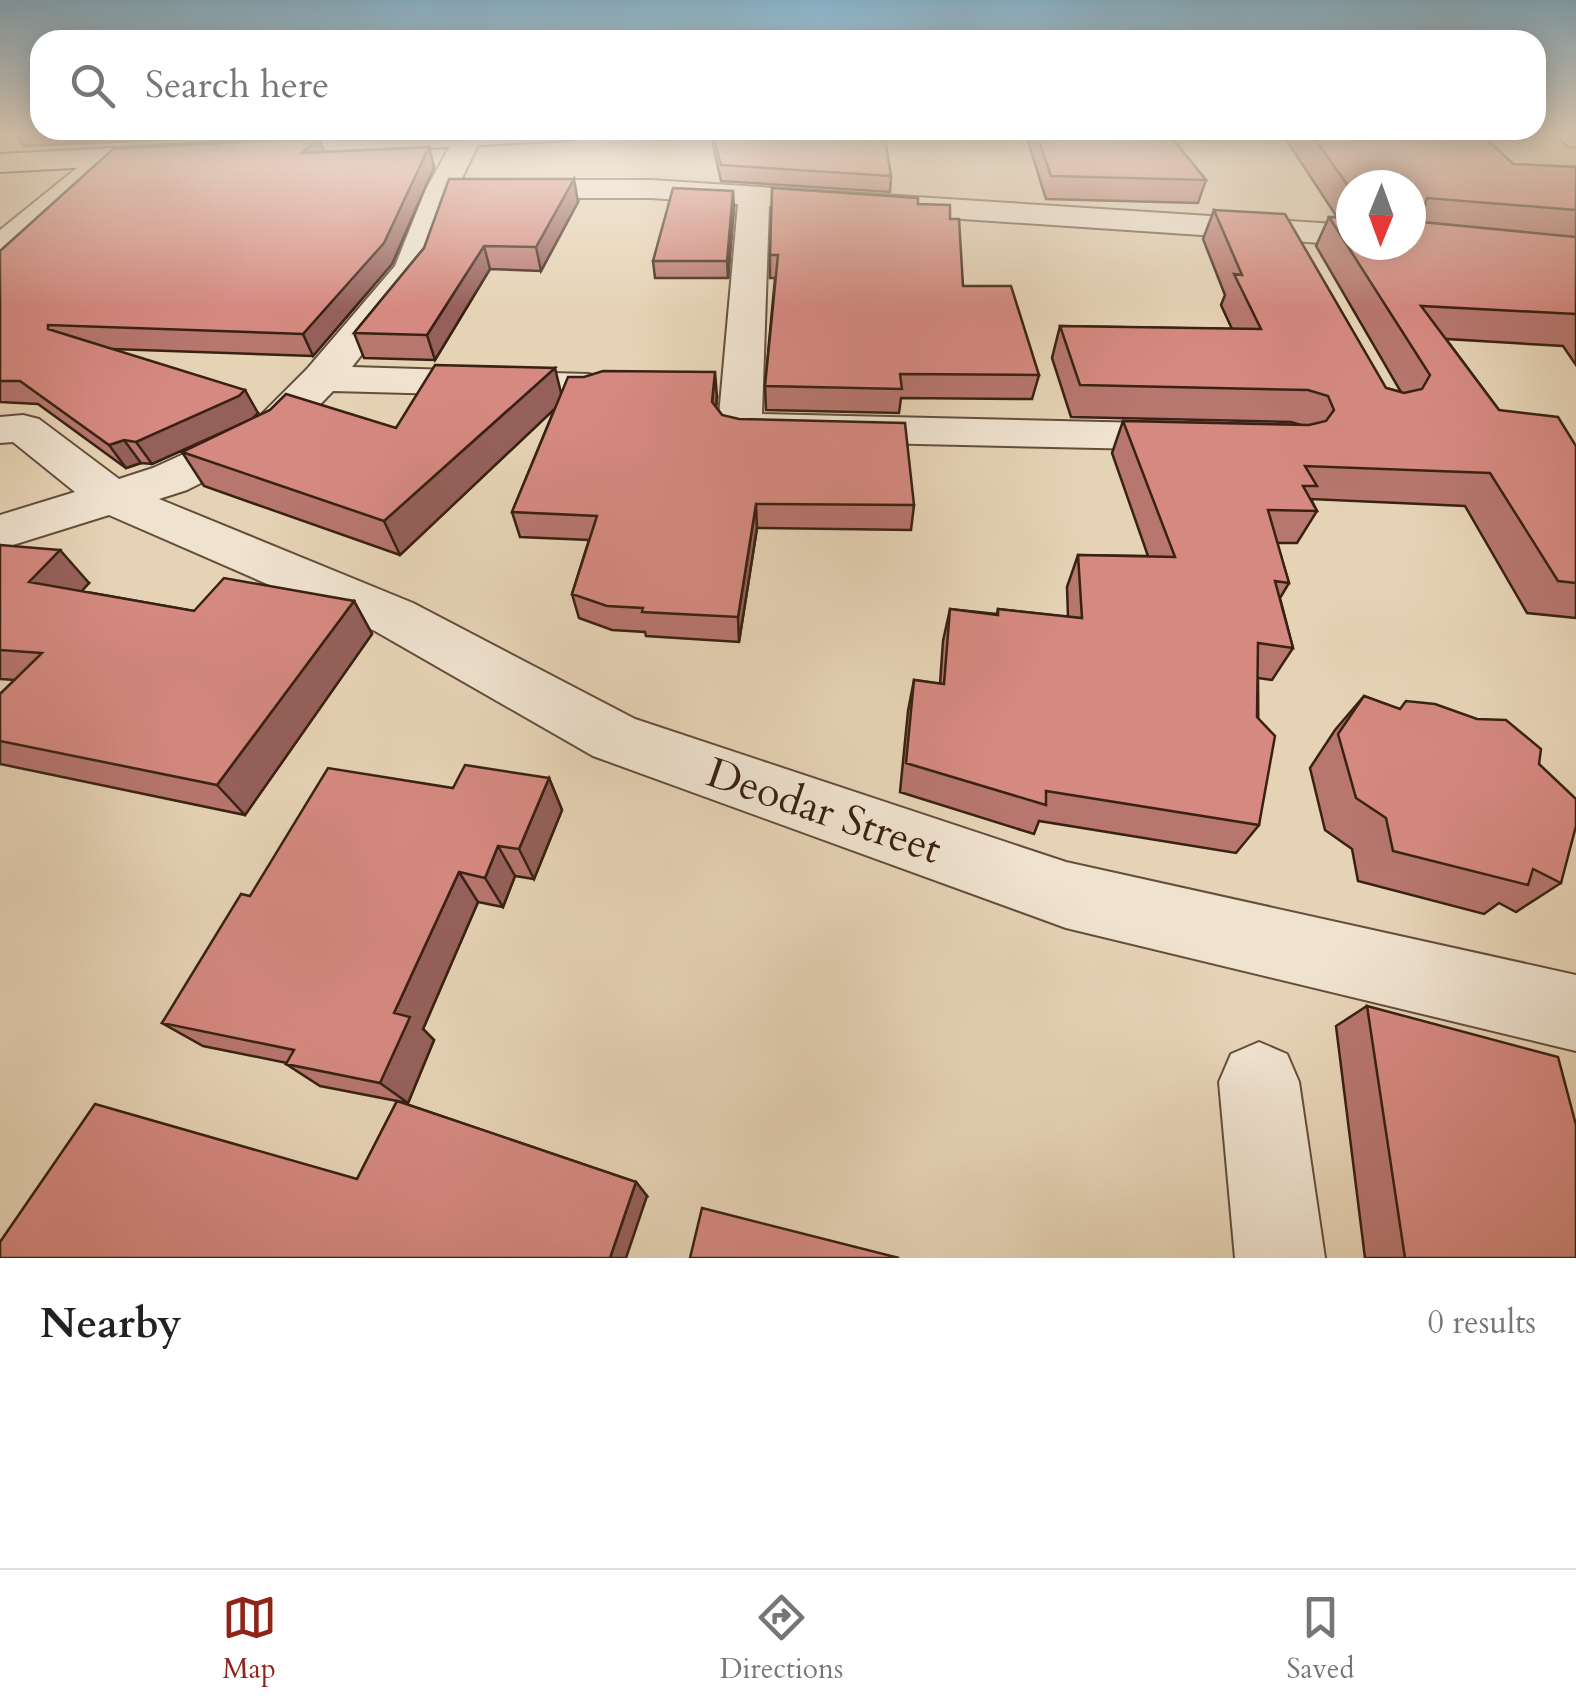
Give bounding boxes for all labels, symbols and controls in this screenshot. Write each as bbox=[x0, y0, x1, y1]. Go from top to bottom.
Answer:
search box bbox=[30, 30, 1546, 140]
icon: search bbox=[65, 58, 120, 113]
text: Search here bbox=[145, 59, 329, 111]
north arrow bbox=[1336, 170, 1426, 260]
street label: Deodar Street bbox=[699, 744, 949, 878]
text: Nearby bbox=[40, 1295, 182, 1352]
text: 0 results bbox=[1428, 1301, 1536, 1345]
tab: Map bbox=[222, 1590, 277, 1688]
tab: Directions bbox=[720, 1590, 843, 1688]
tab: Saved bbox=[1286, 1590, 1354, 1688]

